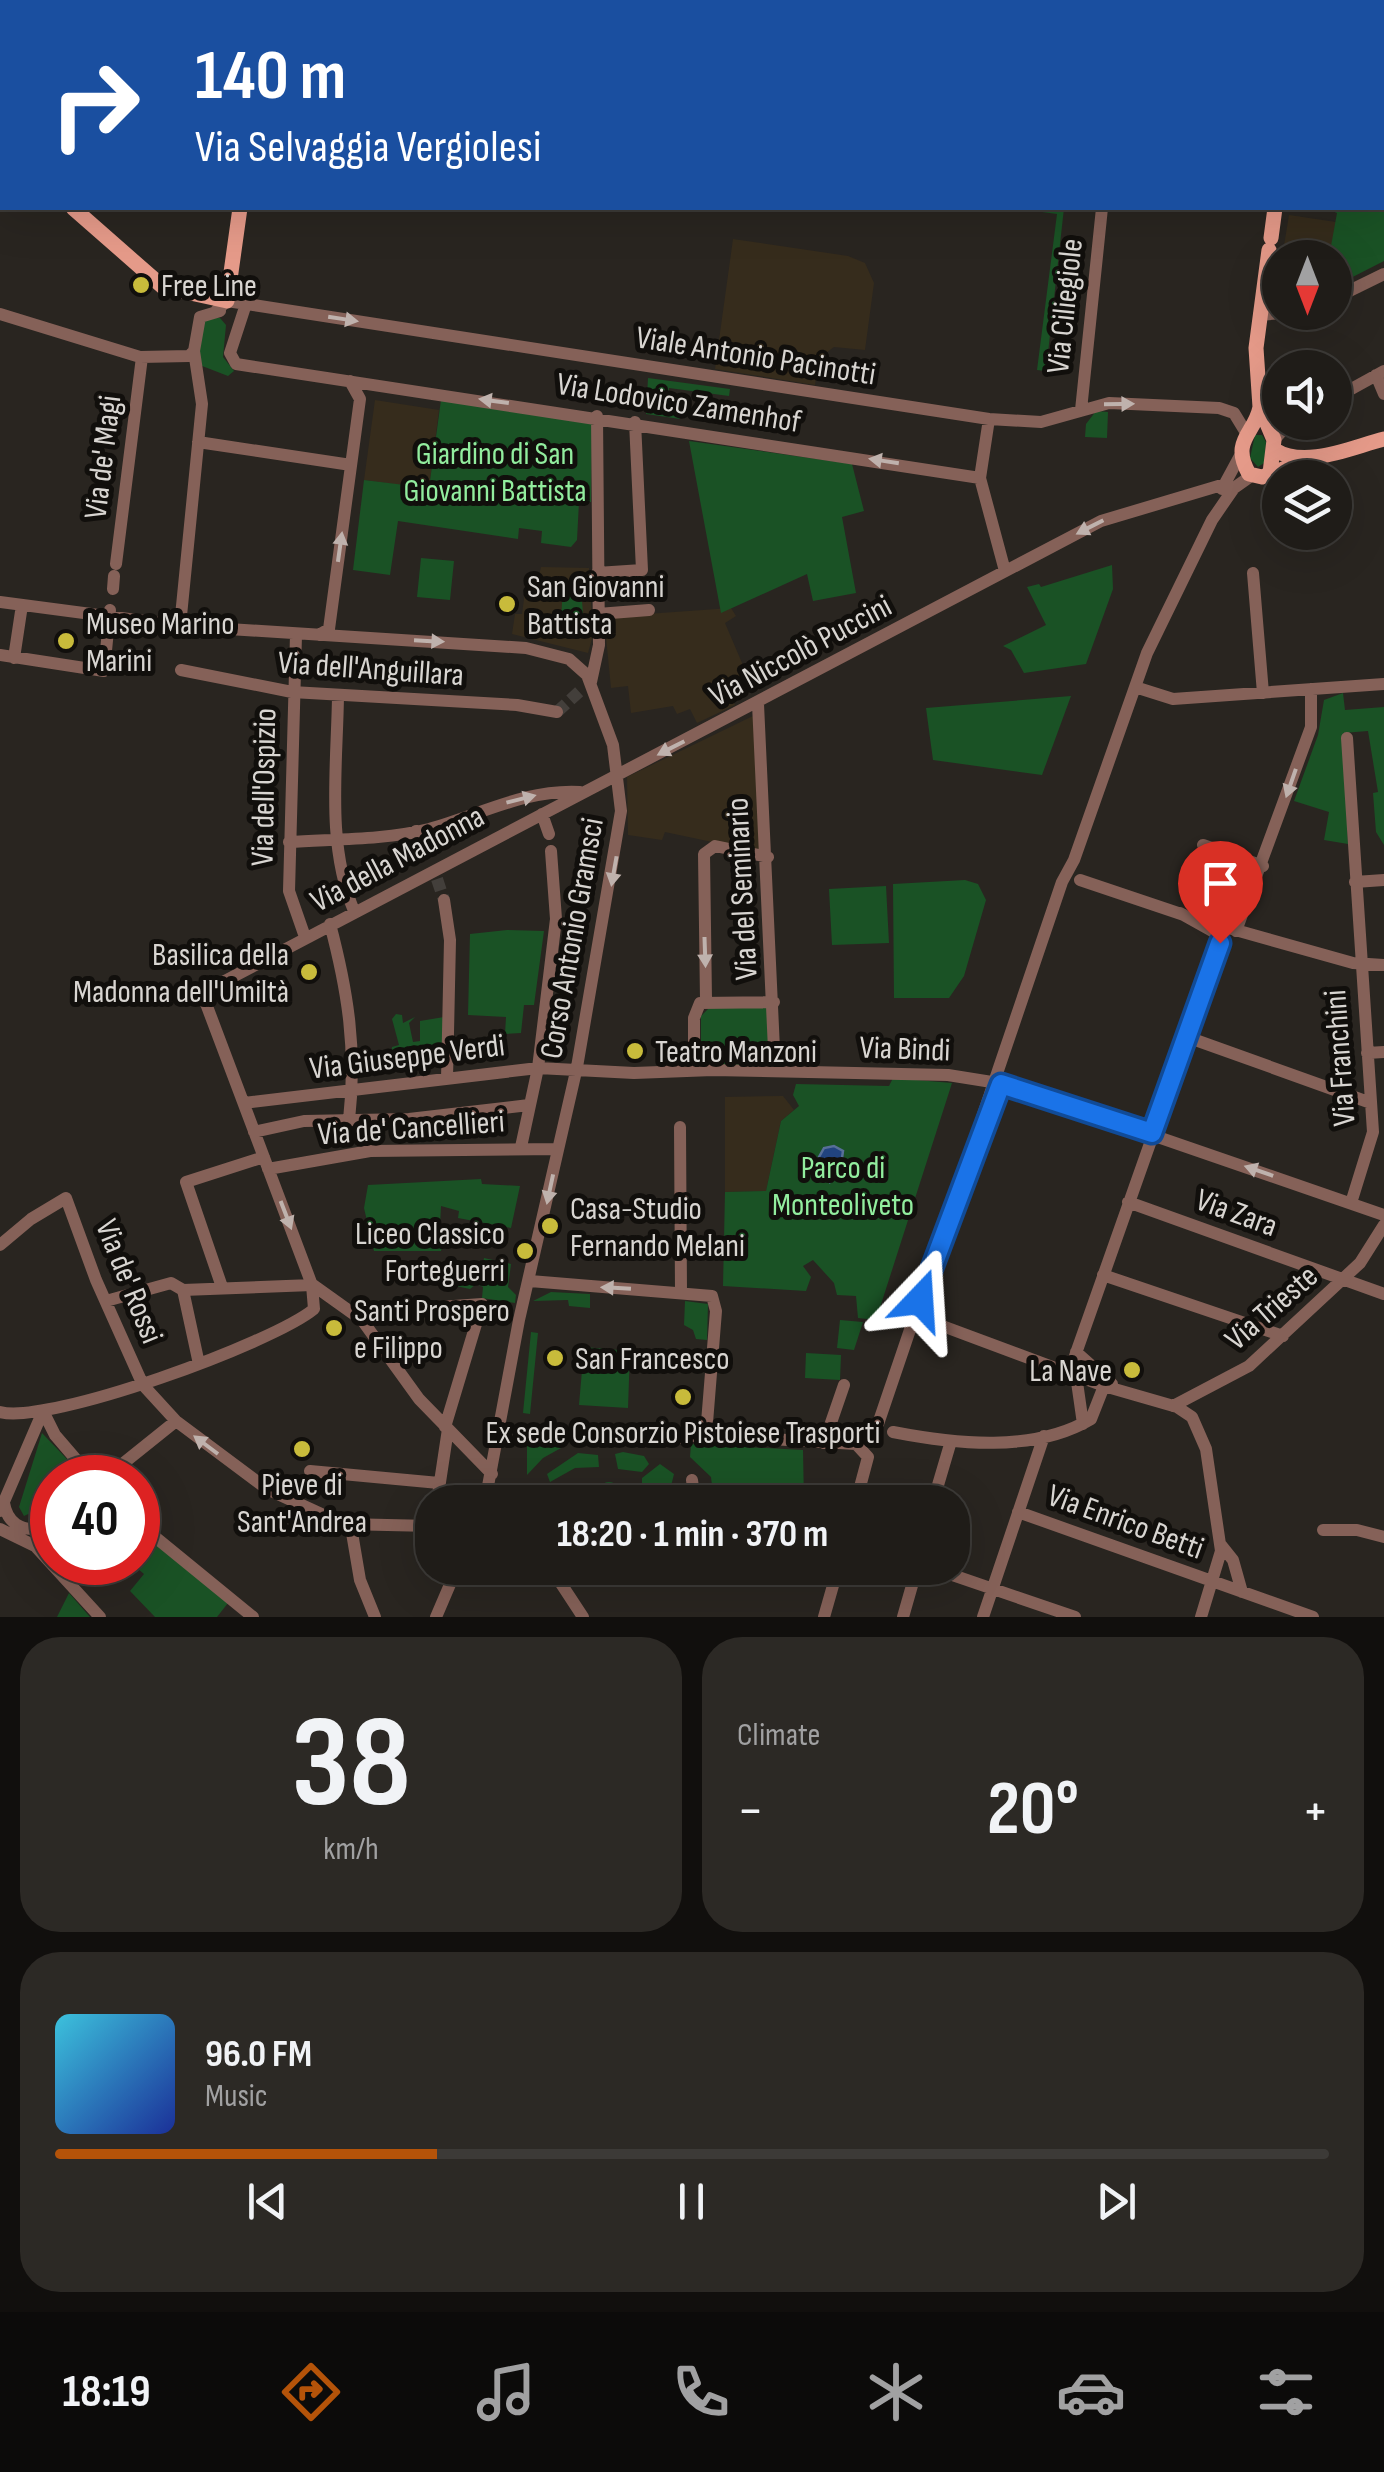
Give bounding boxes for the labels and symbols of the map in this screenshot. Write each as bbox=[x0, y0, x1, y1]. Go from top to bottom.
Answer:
street label: Via Ciliegiole bbox=[1039, 237, 1092, 376]
north arrow bbox=[1262, 240, 1352, 330]
place label: Free Line bbox=[161, 267, 257, 306]
marker: Free Line bbox=[130, 274, 152, 296]
one-way arrow bbox=[327, 312, 359, 327]
street label: Viale Antonio Pacinotti bbox=[633, 318, 878, 395]
street label: Via Lodovico Zamenhof bbox=[554, 365, 804, 442]
street label: Via de' Magi bbox=[77, 393, 130, 521]
one-way arrow bbox=[478, 393, 509, 409]
one-way arrow bbox=[1103, 396, 1135, 412]
park label: Giardino di San Giovanni Battista bbox=[403, 435, 587, 511]
one-way arrow bbox=[868, 453, 900, 468]
one-way arrow bbox=[1075, 518, 1104, 535]
one-way arrow bbox=[333, 530, 349, 562]
place label: San Giovanni Battista bbox=[527, 568, 664, 644]
street label: Via Niccolò Puccini bbox=[703, 587, 899, 716]
marker: San Giovanni Battista bbox=[496, 593, 518, 615]
place label: Museo Marino Marini bbox=[86, 605, 235, 681]
marker: Museo Marino Marini bbox=[55, 630, 77, 652]
one-way arrow bbox=[414, 633, 446, 649]
street label: Via dell'Anguillara bbox=[277, 644, 465, 695]
street label: Via dell'Ospizio bbox=[244, 708, 285, 866]
one-way arrow bbox=[656, 739, 685, 756]
one-way arrow bbox=[1283, 769, 1298, 799]
one-way arrow bbox=[506, 791, 537, 806]
street label: Via della Madonna bbox=[304, 797, 491, 921]
street label: Via del Seminario bbox=[718, 797, 767, 981]
street label: Corso Antonio Gramsci bbox=[532, 815, 613, 1062]
pin bbox=[1178, 841, 1263, 944]
one-way arrow bbox=[606, 855, 621, 887]
place label: Basilica della Madonna dell'Umiltà bbox=[73, 936, 289, 1012]
one-way arrow bbox=[697, 936, 713, 968]
marker: Basilica della Madonna dell'Umiltà bbox=[298, 961, 320, 983]
street label: Via Franchini bbox=[1316, 988, 1365, 1127]
street label: Via Giuseppe Verdi bbox=[307, 1026, 507, 1089]
street label: Via Bindi bbox=[859, 1028, 951, 1071]
place label: Teatro Manzoni bbox=[655, 1033, 817, 1072]
marker: Teatro Manzoni bbox=[624, 1040, 646, 1062]
street label: Via de' Cancellieri bbox=[316, 1103, 506, 1154]
park label: Parco di Monteoliveto bbox=[772, 1149, 914, 1225]
one-way arrow bbox=[1244, 1163, 1274, 1178]
one-way arrow bbox=[541, 1174, 557, 1205]
street label: Via Zara bbox=[1190, 1181, 1283, 1246]
place label: Casa-Studio Fernando Melani bbox=[570, 1190, 745, 1266]
one-way arrow bbox=[279, 1200, 294, 1230]
street label: Via de' Rossi bbox=[86, 1214, 171, 1349]
place label: Liceo Classico Forteguerri bbox=[355, 1215, 505, 1291]
marker: Casa-Studio Fernando Melani bbox=[539, 1215, 561, 1237]
marker: Liceo Classico Forteguerri bbox=[514, 1240, 536, 1262]
position arrow bbox=[868, 1248, 972, 1352]
street label: Via Trieste bbox=[1218, 1257, 1326, 1359]
one-way arrow bbox=[599, 1280, 631, 1296]
place label: Santi Prospero e Filippo bbox=[354, 1292, 510, 1368]
marker: Santi Prospero e Filippo bbox=[323, 1317, 345, 1339]
place label: San Francesco bbox=[575, 1340, 730, 1379]
marker: San Francesco bbox=[544, 1347, 566, 1369]
place label: La Nave bbox=[1029, 1352, 1112, 1391]
marker: La Nave bbox=[1121, 1359, 1143, 1381]
marker: Ex sede Consorzio Pistoiese Trasporti bbox=[672, 1386, 694, 1408]
place label: Ex sede Consorzio Pistoiese Trasporti bbox=[486, 1414, 880, 1453]
one-way arrow bbox=[193, 1435, 219, 1455]
marker: Pieve di Sant'Andrea bbox=[291, 1438, 313, 1460]
speed limit sign: 40 bbox=[30, 1455, 160, 1585]
place label: Pieve di Sant'Andrea bbox=[237, 1466, 367, 1542]
street label: Via Enrico Betti bbox=[1042, 1476, 1209, 1569]

